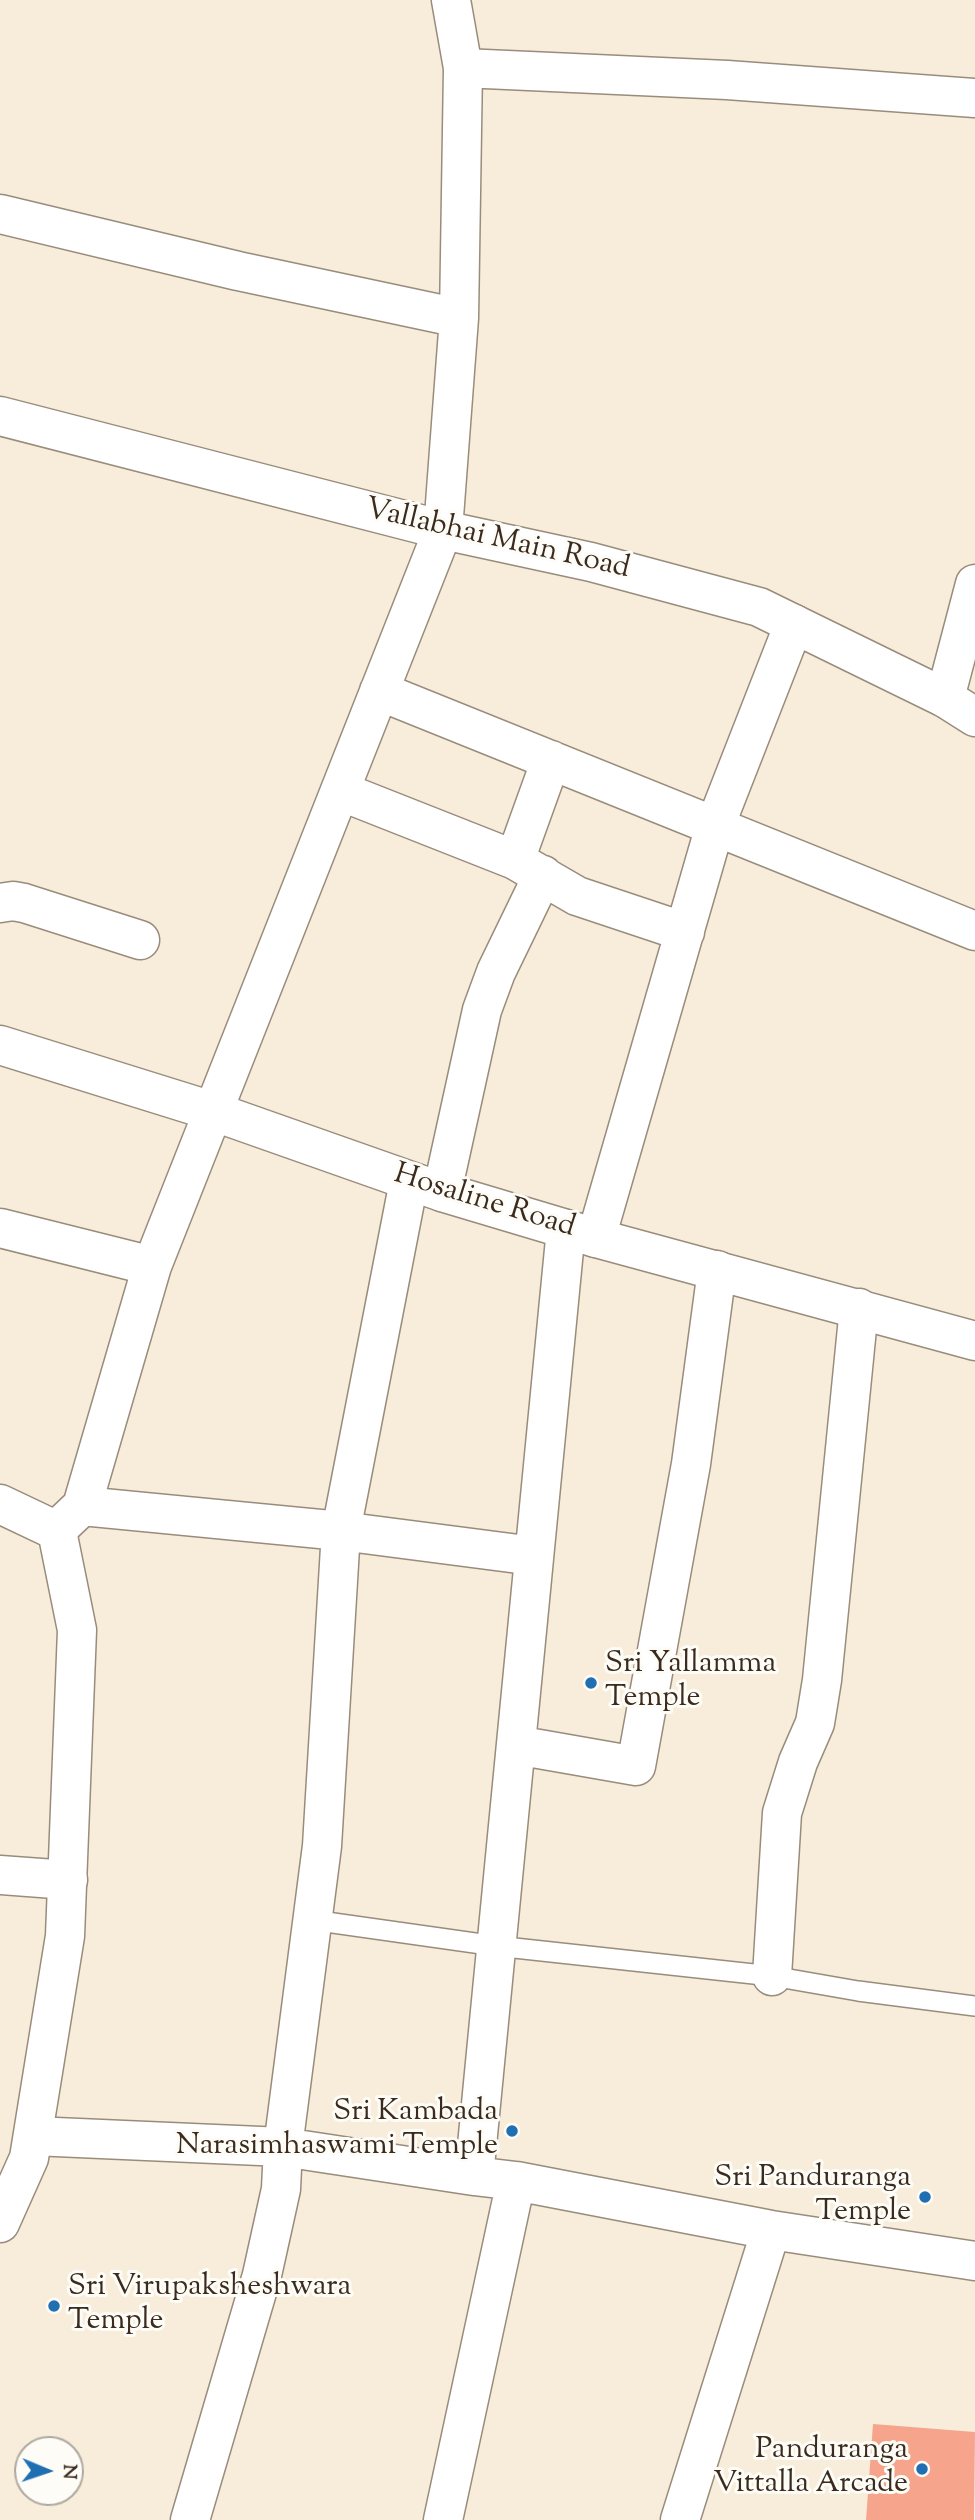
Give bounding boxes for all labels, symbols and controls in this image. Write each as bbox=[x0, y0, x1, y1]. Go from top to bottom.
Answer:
street label: Vallabhai Main Road bbox=[361, 493, 633, 589]
street label: Hosaline Road bbox=[389, 1158, 579, 1248]
place label: Sri Yallamma Temple bbox=[605, 1648, 776, 1718]
marker: Sri Yallamma Temple bbox=[583, 1675, 599, 1691]
place label: Sri Kambada Narasimhaswami Temple bbox=[176, 2096, 498, 2166]
marker: Sri Kambada Narasimhaswami Temple bbox=[504, 2123, 520, 2139]
place label: Sri Panduranga Temple bbox=[714, 2162, 911, 2232]
marker: Sri Panduranga Temple bbox=[917, 2189, 933, 2205]
place label: Sri Virupaksheshwara Temple bbox=[68, 2271, 351, 2342]
marker: Sri Virupaksheshwara Temple bbox=[46, 2298, 62, 2314]
place label: Panduranga Vittalla Arcade bbox=[713, 2434, 908, 2504]
north arrow bbox=[14, 2436, 84, 2506]
marker: Panduranga Vittalla Arcade bbox=[914, 2461, 930, 2477]
text: N bbox=[55, 2464, 82, 2480]

